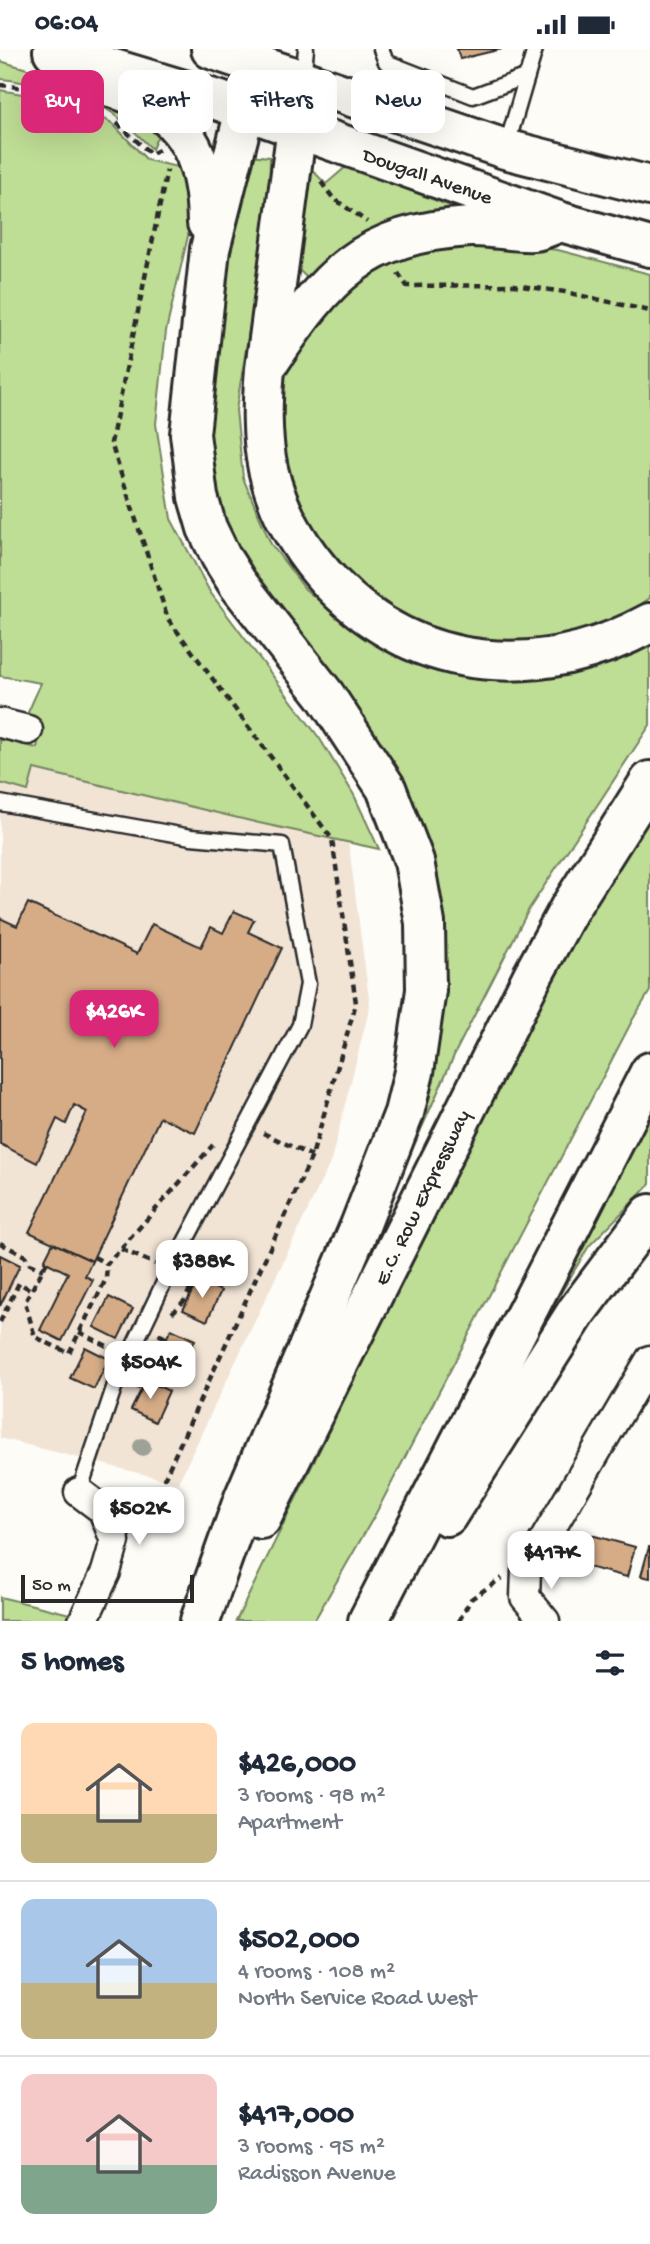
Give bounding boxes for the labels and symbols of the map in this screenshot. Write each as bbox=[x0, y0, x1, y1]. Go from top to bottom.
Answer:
street label: Dougall Avenue bbox=[357, 144, 496, 213]
pin: $426K bbox=[65, 991, 163, 1050]
street label: E.C. Row Expressway bbox=[371, 1107, 478, 1290]
pin: $388K bbox=[153, 1241, 251, 1300]
pin: $504K bbox=[101, 1341, 199, 1401]
pin: $502K bbox=[90, 1487, 188, 1547]
pin: $417K bbox=[502, 1531, 600, 1591]
scale bar bbox=[21, 1572, 194, 1604]

